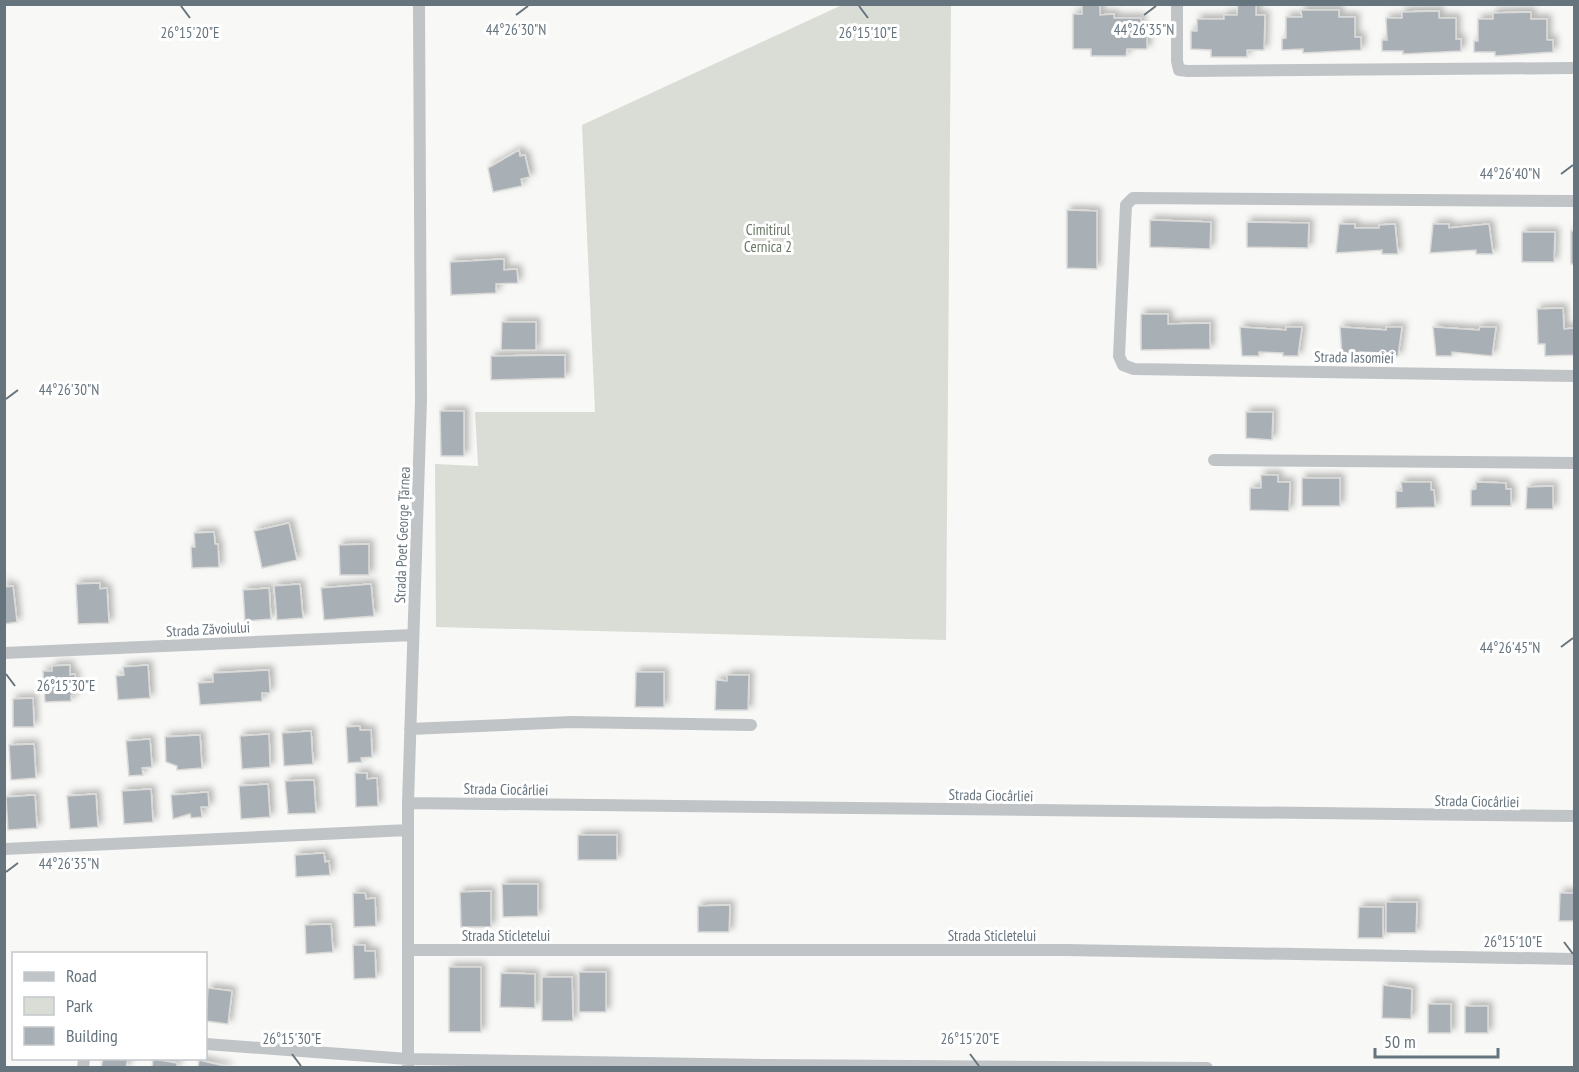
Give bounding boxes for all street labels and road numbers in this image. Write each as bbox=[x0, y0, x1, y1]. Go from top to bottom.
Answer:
street label: Strada Iasomiei bbox=[1314, 347, 1394, 367]
street label: Strada Poet George Țărnea bbox=[390, 466, 414, 604]
street label: Strada Zăvoiului bbox=[166, 617, 250, 641]
street label: Strada Ciocârliei bbox=[464, 779, 548, 799]
street label: Strada Ciocârliei bbox=[949, 785, 1033, 805]
street label: Strada Ciocârliei bbox=[1435, 791, 1519, 811]
street label: Strada Sticletelui bbox=[462, 926, 550, 945]
street label: Strada Sticletelui bbox=[948, 926, 1036, 945]

